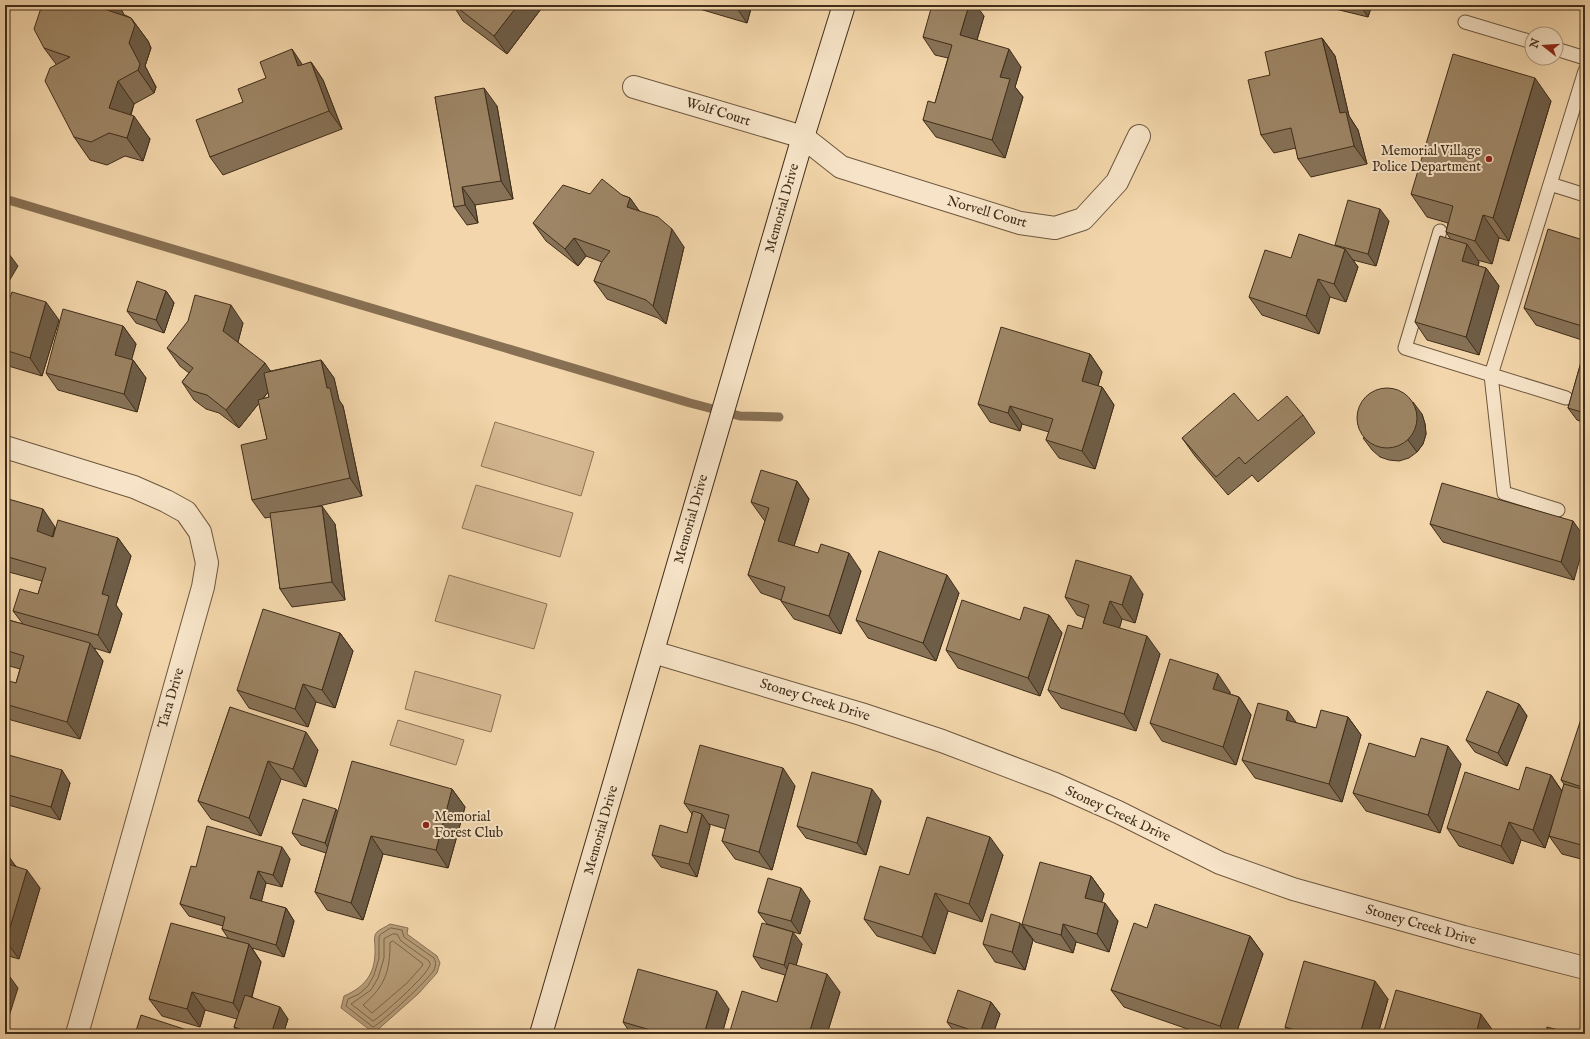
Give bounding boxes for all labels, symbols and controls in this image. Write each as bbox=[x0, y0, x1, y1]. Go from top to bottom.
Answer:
north arrow bbox=[1524, 26, 1564, 66]
text: N bbox=[1527, 36, 1544, 51]
street label: Wolf Court bbox=[683, 94, 753, 130]
place label: Memorial Village Police Department bbox=[1372, 142, 1482, 176]
marker: Memorial Village Police Department bbox=[1484, 154, 1494, 164]
street label: Memorial Drive bbox=[761, 161, 804, 255]
street label: Norvell Court bbox=[945, 192, 1029, 232]
street label: Memorial Drive bbox=[670, 472, 713, 566]
street label: Tara Drive bbox=[154, 665, 188, 730]
street label: Stoney Creek Drive bbox=[758, 675, 873, 725]
street label: Stoney Creek Drive bbox=[1062, 782, 1174, 847]
street label: Memorial Drive bbox=[580, 783, 623, 877]
place label: Memorial Forest Club bbox=[434, 808, 503, 842]
marker: Memorial Forest Club bbox=[421, 820, 431, 830]
street label: Stoney Creek Drive bbox=[1364, 901, 1479, 950]

